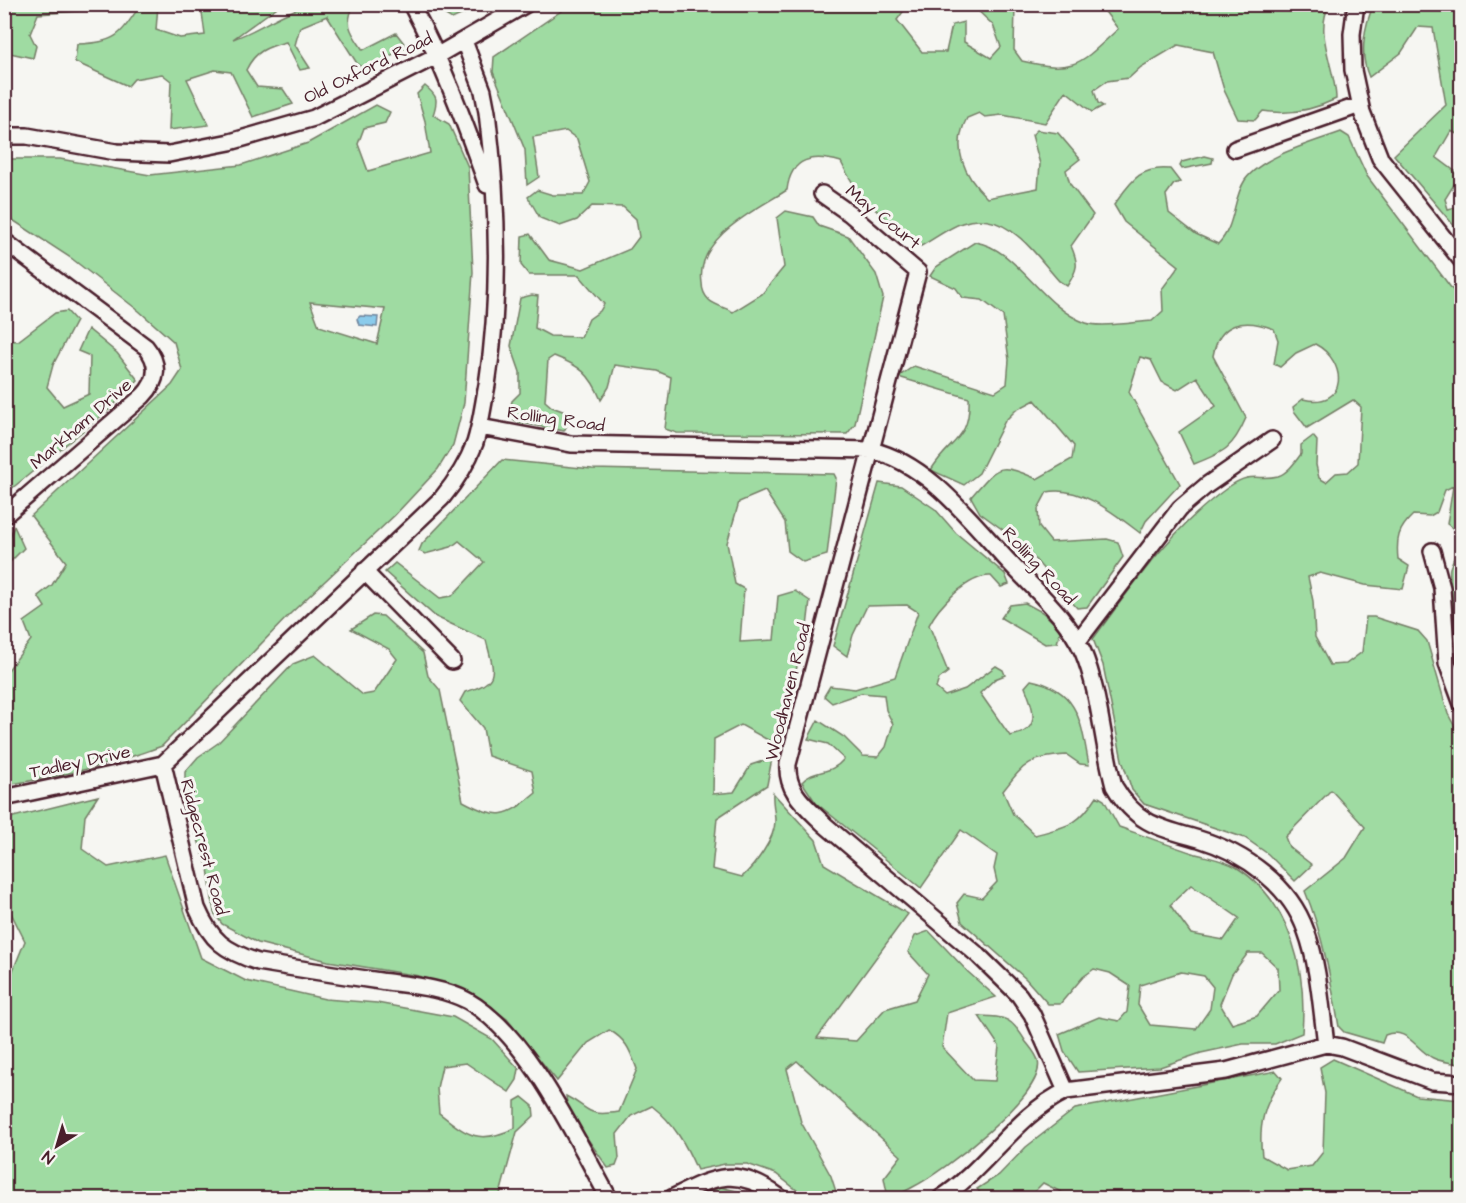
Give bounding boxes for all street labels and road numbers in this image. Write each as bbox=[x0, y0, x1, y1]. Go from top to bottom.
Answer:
street label: Old Oxford Road bbox=[299, 26, 437, 110]
street label: May Court bbox=[839, 179, 927, 256]
street label: Markham Drive bbox=[25, 373, 138, 475]
street label: Rolling Road bbox=[506, 400, 606, 439]
street label: Rolling Road bbox=[996, 522, 1082, 611]
street label: Woodhaven Road bbox=[759, 621, 817, 763]
street label: Tadley Drive bbox=[27, 739, 133, 786]
street label: Ridgecrest Road bbox=[173, 776, 234, 918]

